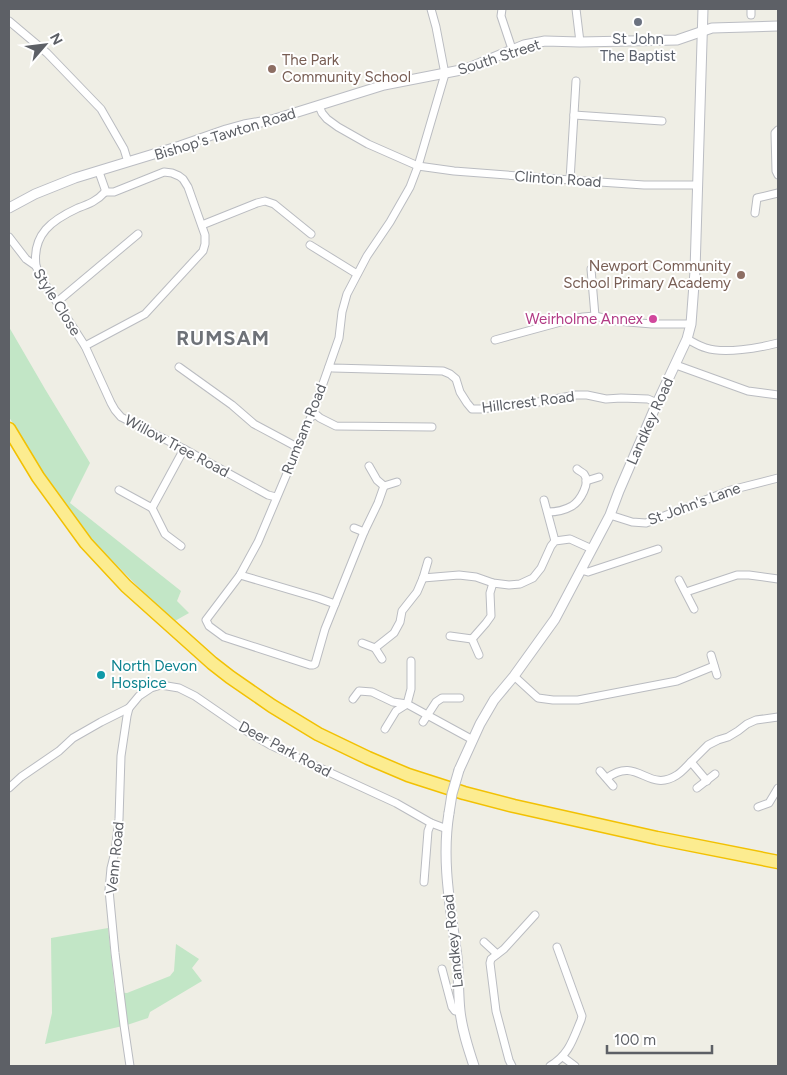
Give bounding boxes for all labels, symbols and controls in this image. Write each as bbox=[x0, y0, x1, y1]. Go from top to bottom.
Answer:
marker: St John The Baptist bbox=[632, 16, 644, 28]
north arrow bbox=[20, 20, 70, 70]
text: N bbox=[46, 30, 66, 48]
place label: St John The Baptist bbox=[600, 30, 676, 65]
street label: South Street bbox=[455, 35, 543, 79]
place label: The Park Community School bbox=[282, 51, 411, 86]
marker: The Park Community School bbox=[266, 63, 278, 75]
street label: Bishop's Tawton Road bbox=[152, 104, 298, 164]
street label: Clinton Road bbox=[514, 167, 602, 191]
place label: Newport Community School Primary Academy bbox=[563, 257, 731, 292]
street label: Style Close bbox=[29, 265, 85, 339]
marker: Newport Community School Primary Academy bbox=[735, 269, 747, 281]
place label: Weirholme Annex bbox=[525, 310, 643, 328]
marker: Weirholme Annex bbox=[647, 313, 659, 325]
district label: RUMSAM bbox=[176, 326, 270, 350]
street label: Landkey Road bbox=[623, 374, 677, 468]
street label: Rumsam Road bbox=[278, 381, 330, 477]
street label: Hillcrest Road bbox=[480, 387, 576, 417]
street label: Willow Tree Road bbox=[122, 411, 232, 481]
street label: St John's Lane bbox=[645, 479, 743, 529]
place label: North Devon Hospice bbox=[111, 657, 197, 692]
marker: North Devon Hospice bbox=[95, 669, 107, 681]
street label: Deer Park Road bbox=[236, 717, 334, 781]
street label: Venn Road bbox=[102, 821, 128, 895]
street label: Landkey Road bbox=[439, 893, 467, 989]
scale bar bbox=[607, 1022, 712, 1054]
text: 100 m bbox=[614, 1031, 656, 1049]

